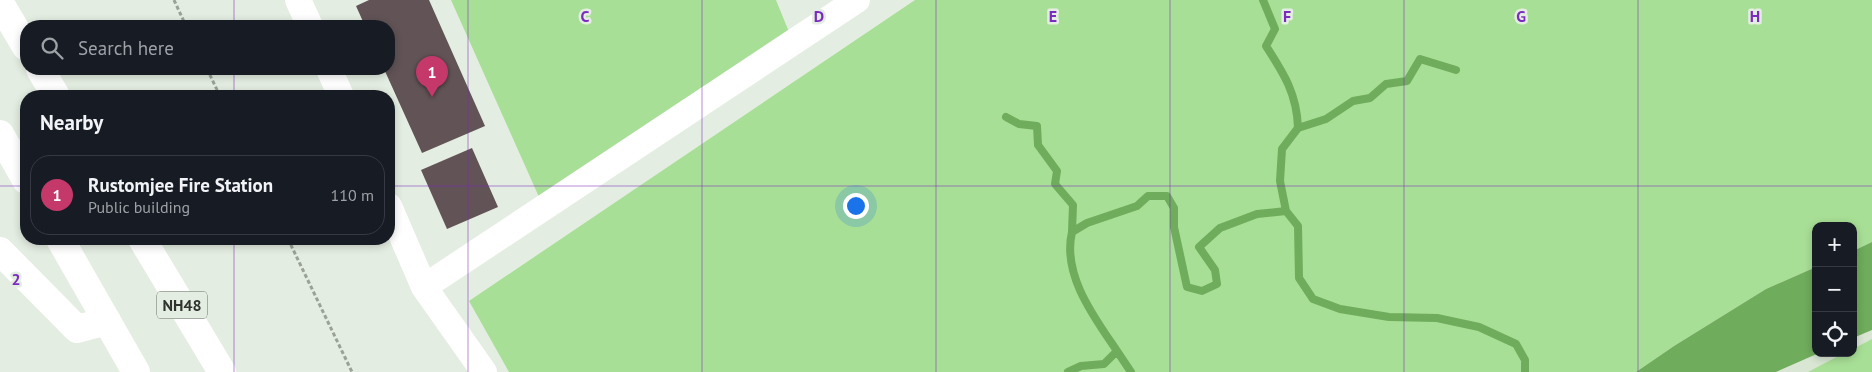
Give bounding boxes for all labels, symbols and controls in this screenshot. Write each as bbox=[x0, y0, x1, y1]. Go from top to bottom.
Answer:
text: C bbox=[581, 6, 590, 26]
text: D bbox=[814, 6, 824, 26]
text: E bbox=[1049, 6, 1057, 26]
text: F bbox=[1283, 6, 1291, 26]
text: G bbox=[1516, 6, 1526, 26]
text: H bbox=[1750, 6, 1760, 26]
search box bbox=[20, 20, 395, 75]
icon: search bbox=[38, 34, 66, 62]
text: Search here bbox=[78, 36, 174, 60]
pin: 1 bbox=[416, 56, 448, 97]
text: Nearby bbox=[40, 109, 103, 136]
text: Rustomjee Fire Station bbox=[88, 173, 273, 197]
text: 1 bbox=[52, 185, 62, 205]
text: 110 m bbox=[331, 185, 374, 205]
your location bbox=[843, 193, 869, 219]
text: Public building bbox=[88, 197, 190, 217]
map controls bbox=[1812, 222, 1857, 357]
button: + bbox=[1812, 222, 1857, 267]
button: − bbox=[1812, 267, 1857, 312]
text: 2 bbox=[11, 269, 21, 289]
road number: NH48 bbox=[157, 292, 207, 318]
button: locate bbox=[1812, 312, 1857, 357]

